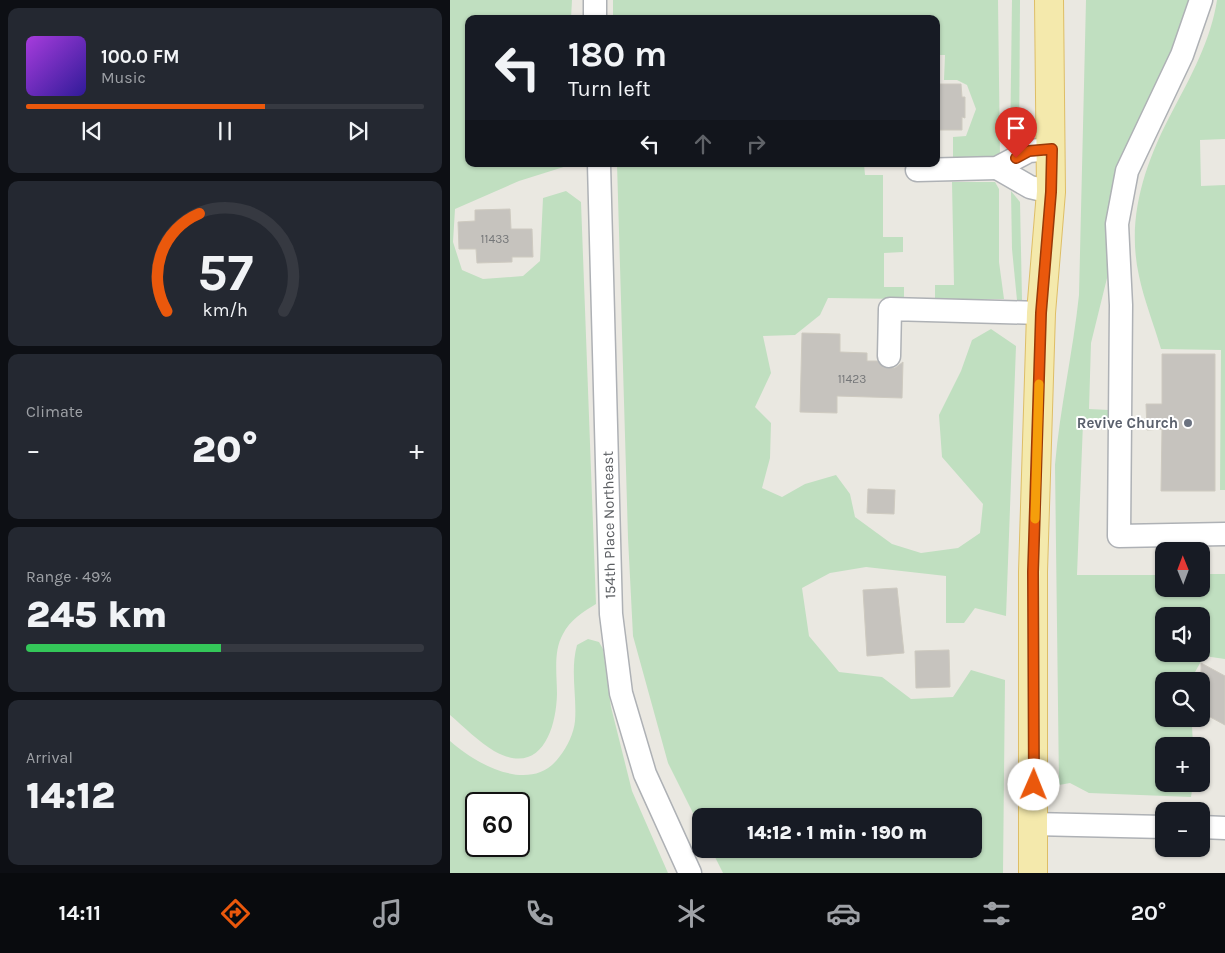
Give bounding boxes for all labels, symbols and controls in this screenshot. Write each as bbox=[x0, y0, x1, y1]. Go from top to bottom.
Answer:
text: 180 m bbox=[568, 34, 667, 75]
icon: left bbox=[485, 35, 550, 100]
text: 100.0 FM bbox=[101, 46, 180, 68]
text: Music bbox=[101, 68, 146, 87]
text: Turn left bbox=[568, 76, 651, 102]
pin bbox=[995, 107, 1037, 158]
icon: arrive bbox=[1002, 114, 1030, 142]
icon: previous bbox=[78, 117, 106, 145]
icon: pause bbox=[211, 117, 239, 145]
icon: next bbox=[344, 117, 372, 145]
icon: left bbox=[636, 130, 664, 158]
icon: ahead bbox=[689, 130, 717, 158]
icon: right bbox=[742, 130, 770, 158]
house number: 11433 bbox=[481, 232, 509, 246]
text: 57 bbox=[197, 242, 253, 303]
text: km/h bbox=[202, 300, 248, 321]
house number: 11423 bbox=[838, 372, 866, 386]
text: Climate bbox=[26, 402, 83, 421]
place label: Revive Church bbox=[1077, 414, 1178, 432]
marker: Revive Church bbox=[1182, 417, 1194, 429]
text: 20° bbox=[192, 427, 258, 472]
text: − bbox=[26, 433, 41, 466]
text: + bbox=[409, 433, 424, 466]
street label: 154th Place Northeast bbox=[599, 451, 619, 599]
north arrow bbox=[1155, 542, 1210, 598]
map controls bbox=[1155, 542, 1210, 857]
text: Range · 49% bbox=[26, 567, 112, 586]
text: 245 km bbox=[26, 592, 167, 637]
button: sound bbox=[1155, 607, 1210, 662]
button: search bbox=[1155, 672, 1210, 727]
button: + bbox=[1155, 737, 1210, 792]
text: Arrival bbox=[26, 748, 73, 767]
position arrow bbox=[1007, 758, 1059, 810]
text: 14:12 bbox=[26, 773, 115, 818]
speed limit sign: 60 bbox=[465, 792, 530, 857]
button: − bbox=[1155, 802, 1210, 857]
text: 14:12 · 1 min · 190 m bbox=[747, 822, 927, 844]
icon: directions bbox=[218, 896, 253, 931]
icon: music bbox=[370, 896, 405, 931]
icon: phone bbox=[522, 896, 557, 931]
icon: climate bbox=[674, 896, 709, 931]
icon: car bbox=[826, 896, 861, 931]
icon: filters bbox=[979, 896, 1014, 931]
text: 14:11 bbox=[59, 900, 101, 926]
text: 20° bbox=[1131, 900, 1166, 926]

